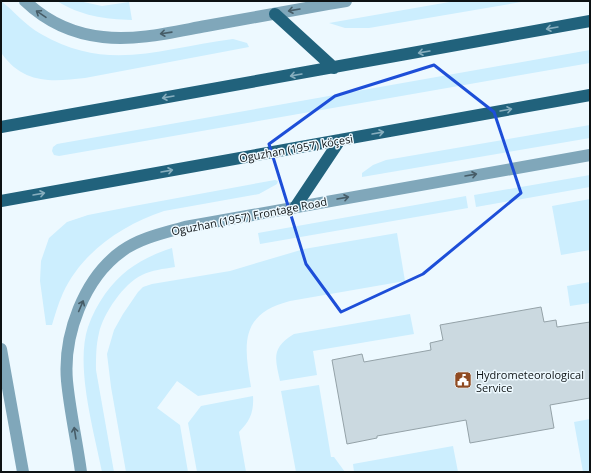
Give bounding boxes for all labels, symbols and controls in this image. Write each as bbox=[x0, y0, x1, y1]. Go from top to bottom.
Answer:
one-way arrow bbox=[287, 6, 300, 14]
one-way arrow bbox=[36, 10, 47, 18]
one-way arrow bbox=[546, 24, 559, 32]
one-way arrow bbox=[159, 29, 172, 37]
one-way arrow bbox=[418, 48, 431, 56]
one-way arrow bbox=[290, 71, 303, 79]
one-way arrow bbox=[162, 94, 175, 102]
one-way arrow bbox=[499, 106, 512, 114]
one-way arrow bbox=[371, 129, 384, 137]
street label: Oguzhan (1957) köçesi bbox=[238, 131, 354, 165]
one-way arrow bbox=[160, 167, 173, 175]
one-way arrow bbox=[464, 171, 477, 179]
one-way arrow bbox=[32, 190, 45, 198]
street label: Oguzhan (1957) Frontage Road bbox=[170, 194, 328, 238]
one-way arrow bbox=[336, 194, 349, 202]
one-way arrow bbox=[78, 301, 85, 313]
place label: Hydrometeorological Service bbox=[476, 367, 584, 395]
public building icon: Hydrometeorological Service bbox=[453, 370, 473, 390]
one-way arrow bbox=[71, 427, 79, 440]

